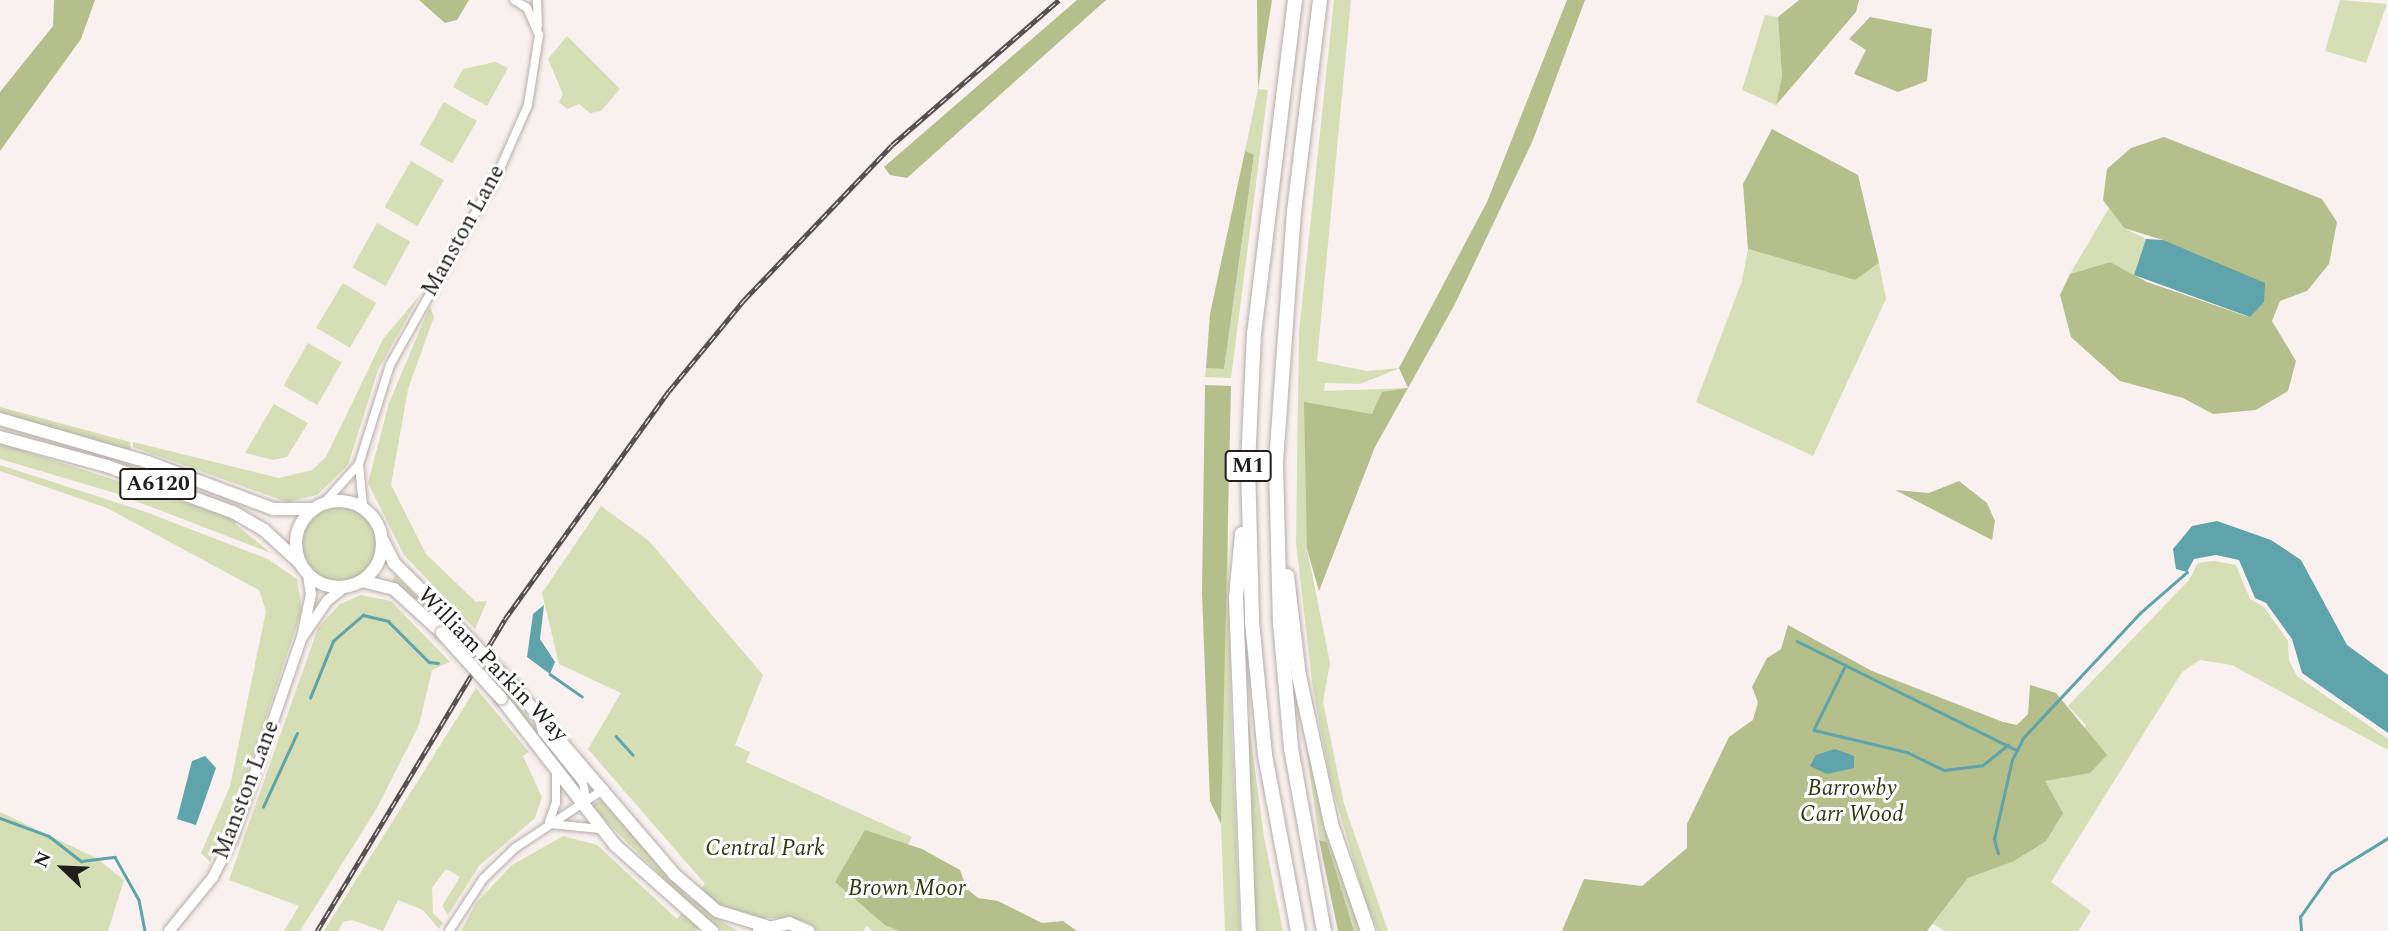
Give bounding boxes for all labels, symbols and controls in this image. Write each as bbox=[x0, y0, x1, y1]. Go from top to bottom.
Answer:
street label: Manston Lane bbox=[416, 160, 512, 302]
road number: M1 bbox=[1224, 448, 1272, 484]
road number: A6120 bbox=[118, 466, 198, 502]
street label: William Parkin Way bbox=[411, 582, 573, 748]
street label: Manston Lane bbox=[208, 717, 286, 863]
park label: Barrowby Carr Wood bbox=[1800, 775, 1904, 829]
north arrow bbox=[28, 833, 98, 903]
park label: Central Park bbox=[705, 835, 825, 863]
text: N bbox=[27, 847, 60, 872]
park label: Brown Moor bbox=[848, 875, 966, 903]

